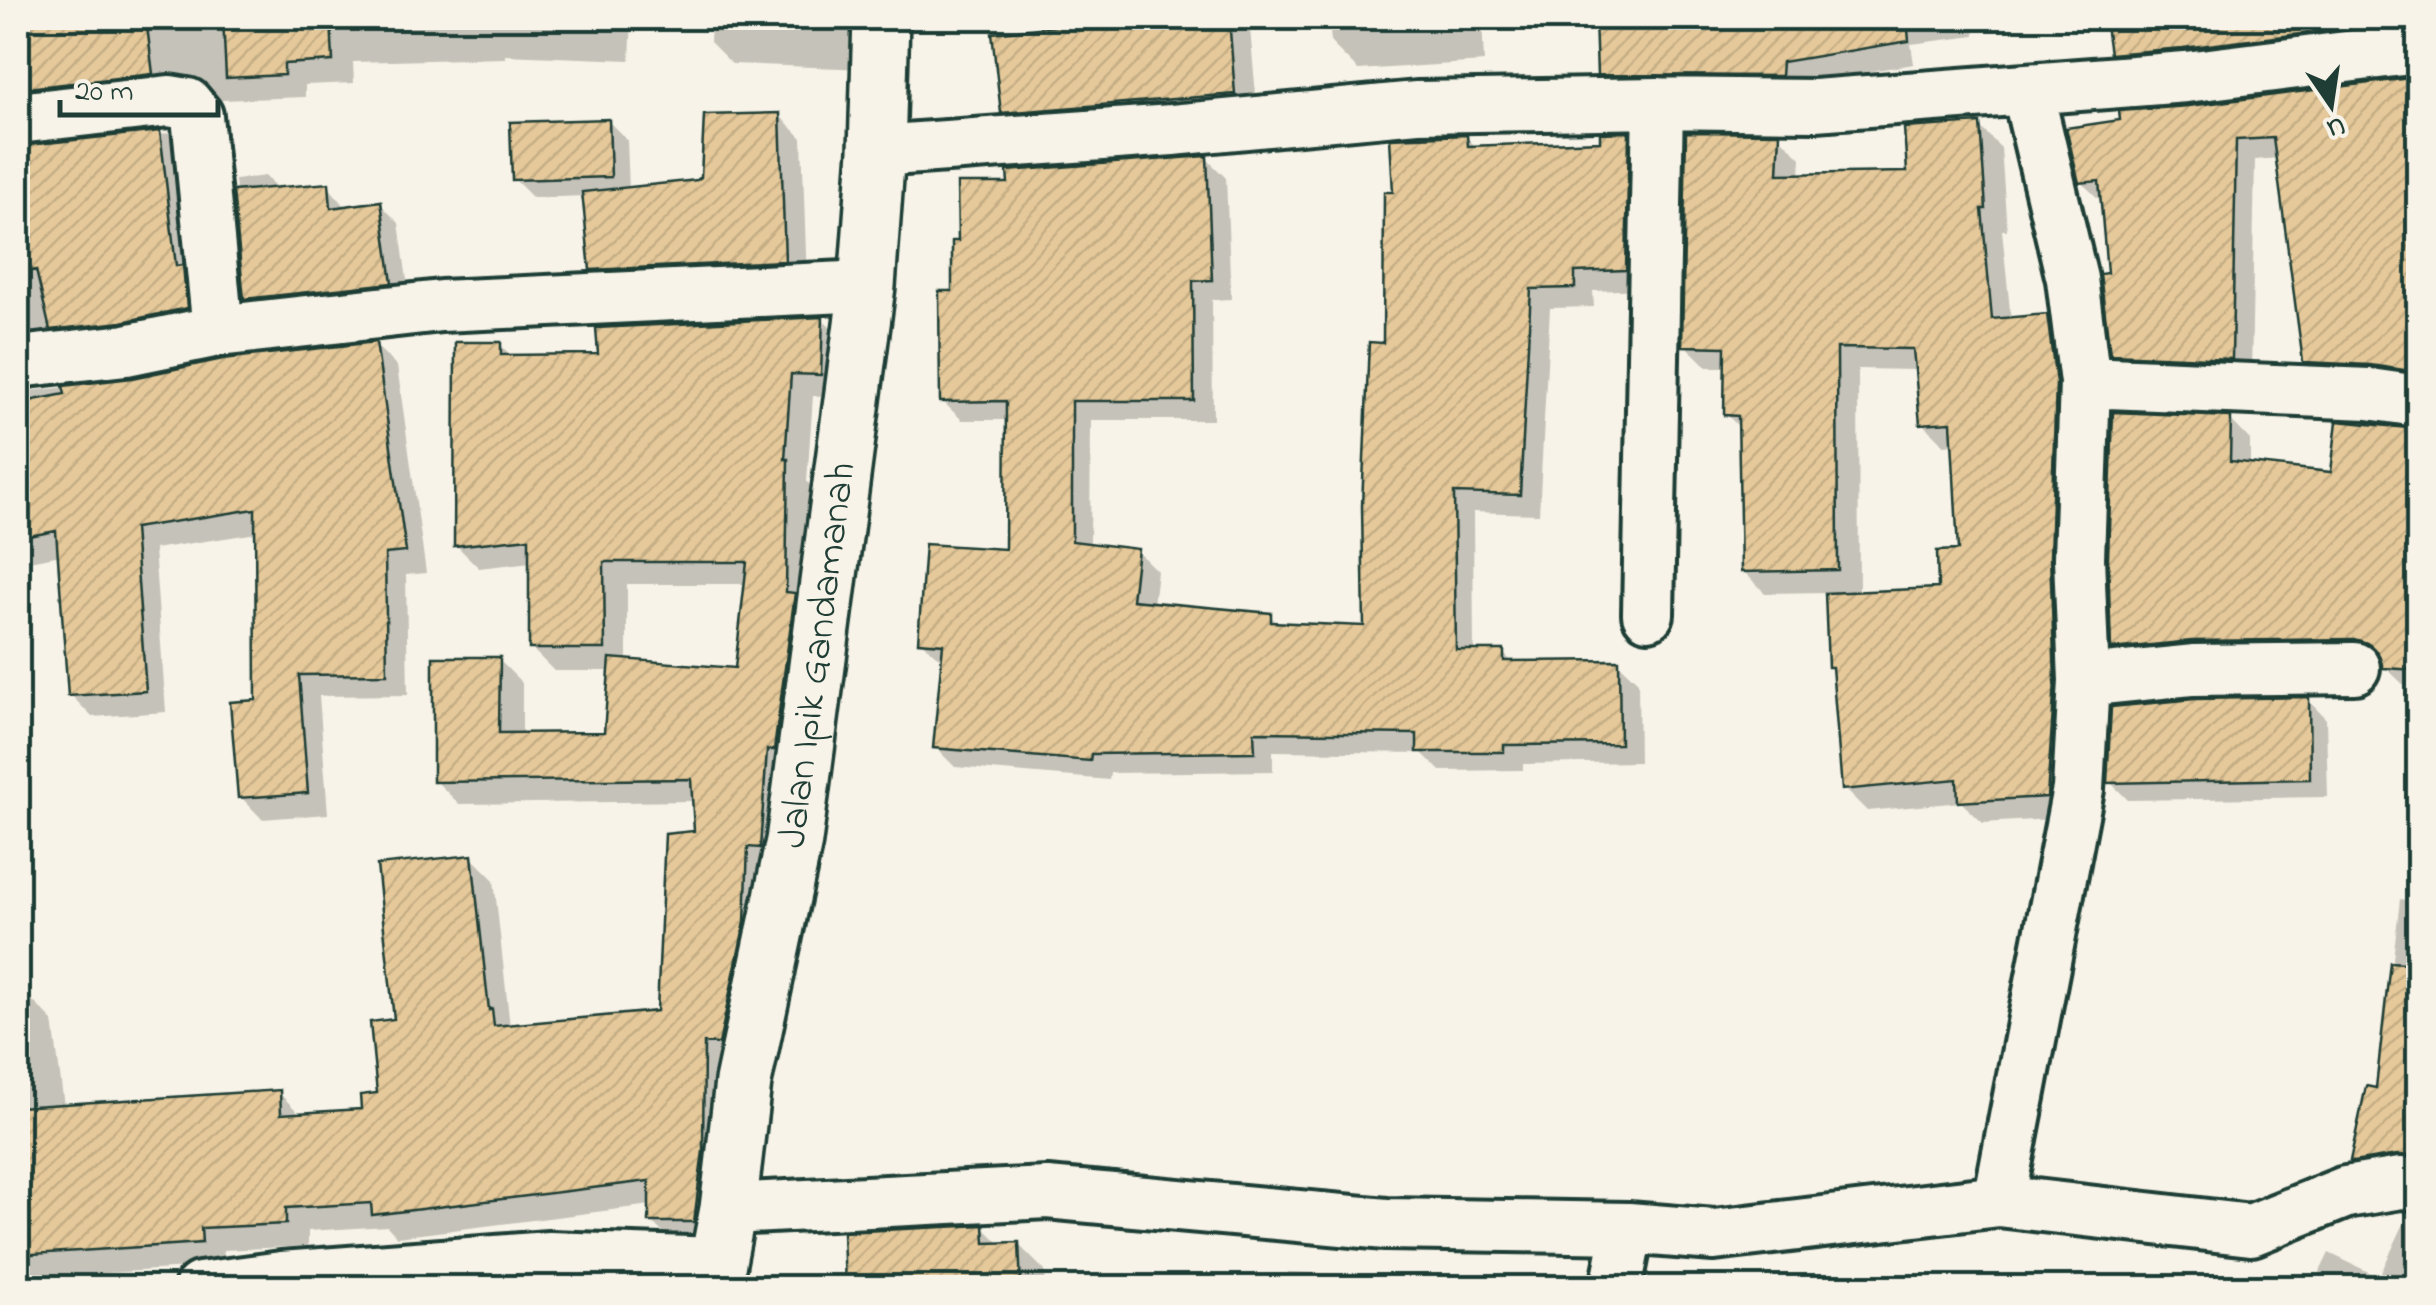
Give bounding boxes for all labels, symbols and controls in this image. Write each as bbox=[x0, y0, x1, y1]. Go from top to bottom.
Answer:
scale bar bbox=[60, 55, 218, 117]
north arrow bbox=[2281, 55, 2381, 155]
text: 20 m bbox=[75, 71, 134, 115]
text: U bbox=[2322, 104, 2349, 148]
street label: Jalan Ipik Gandamanah bbox=[764, 459, 873, 852]

